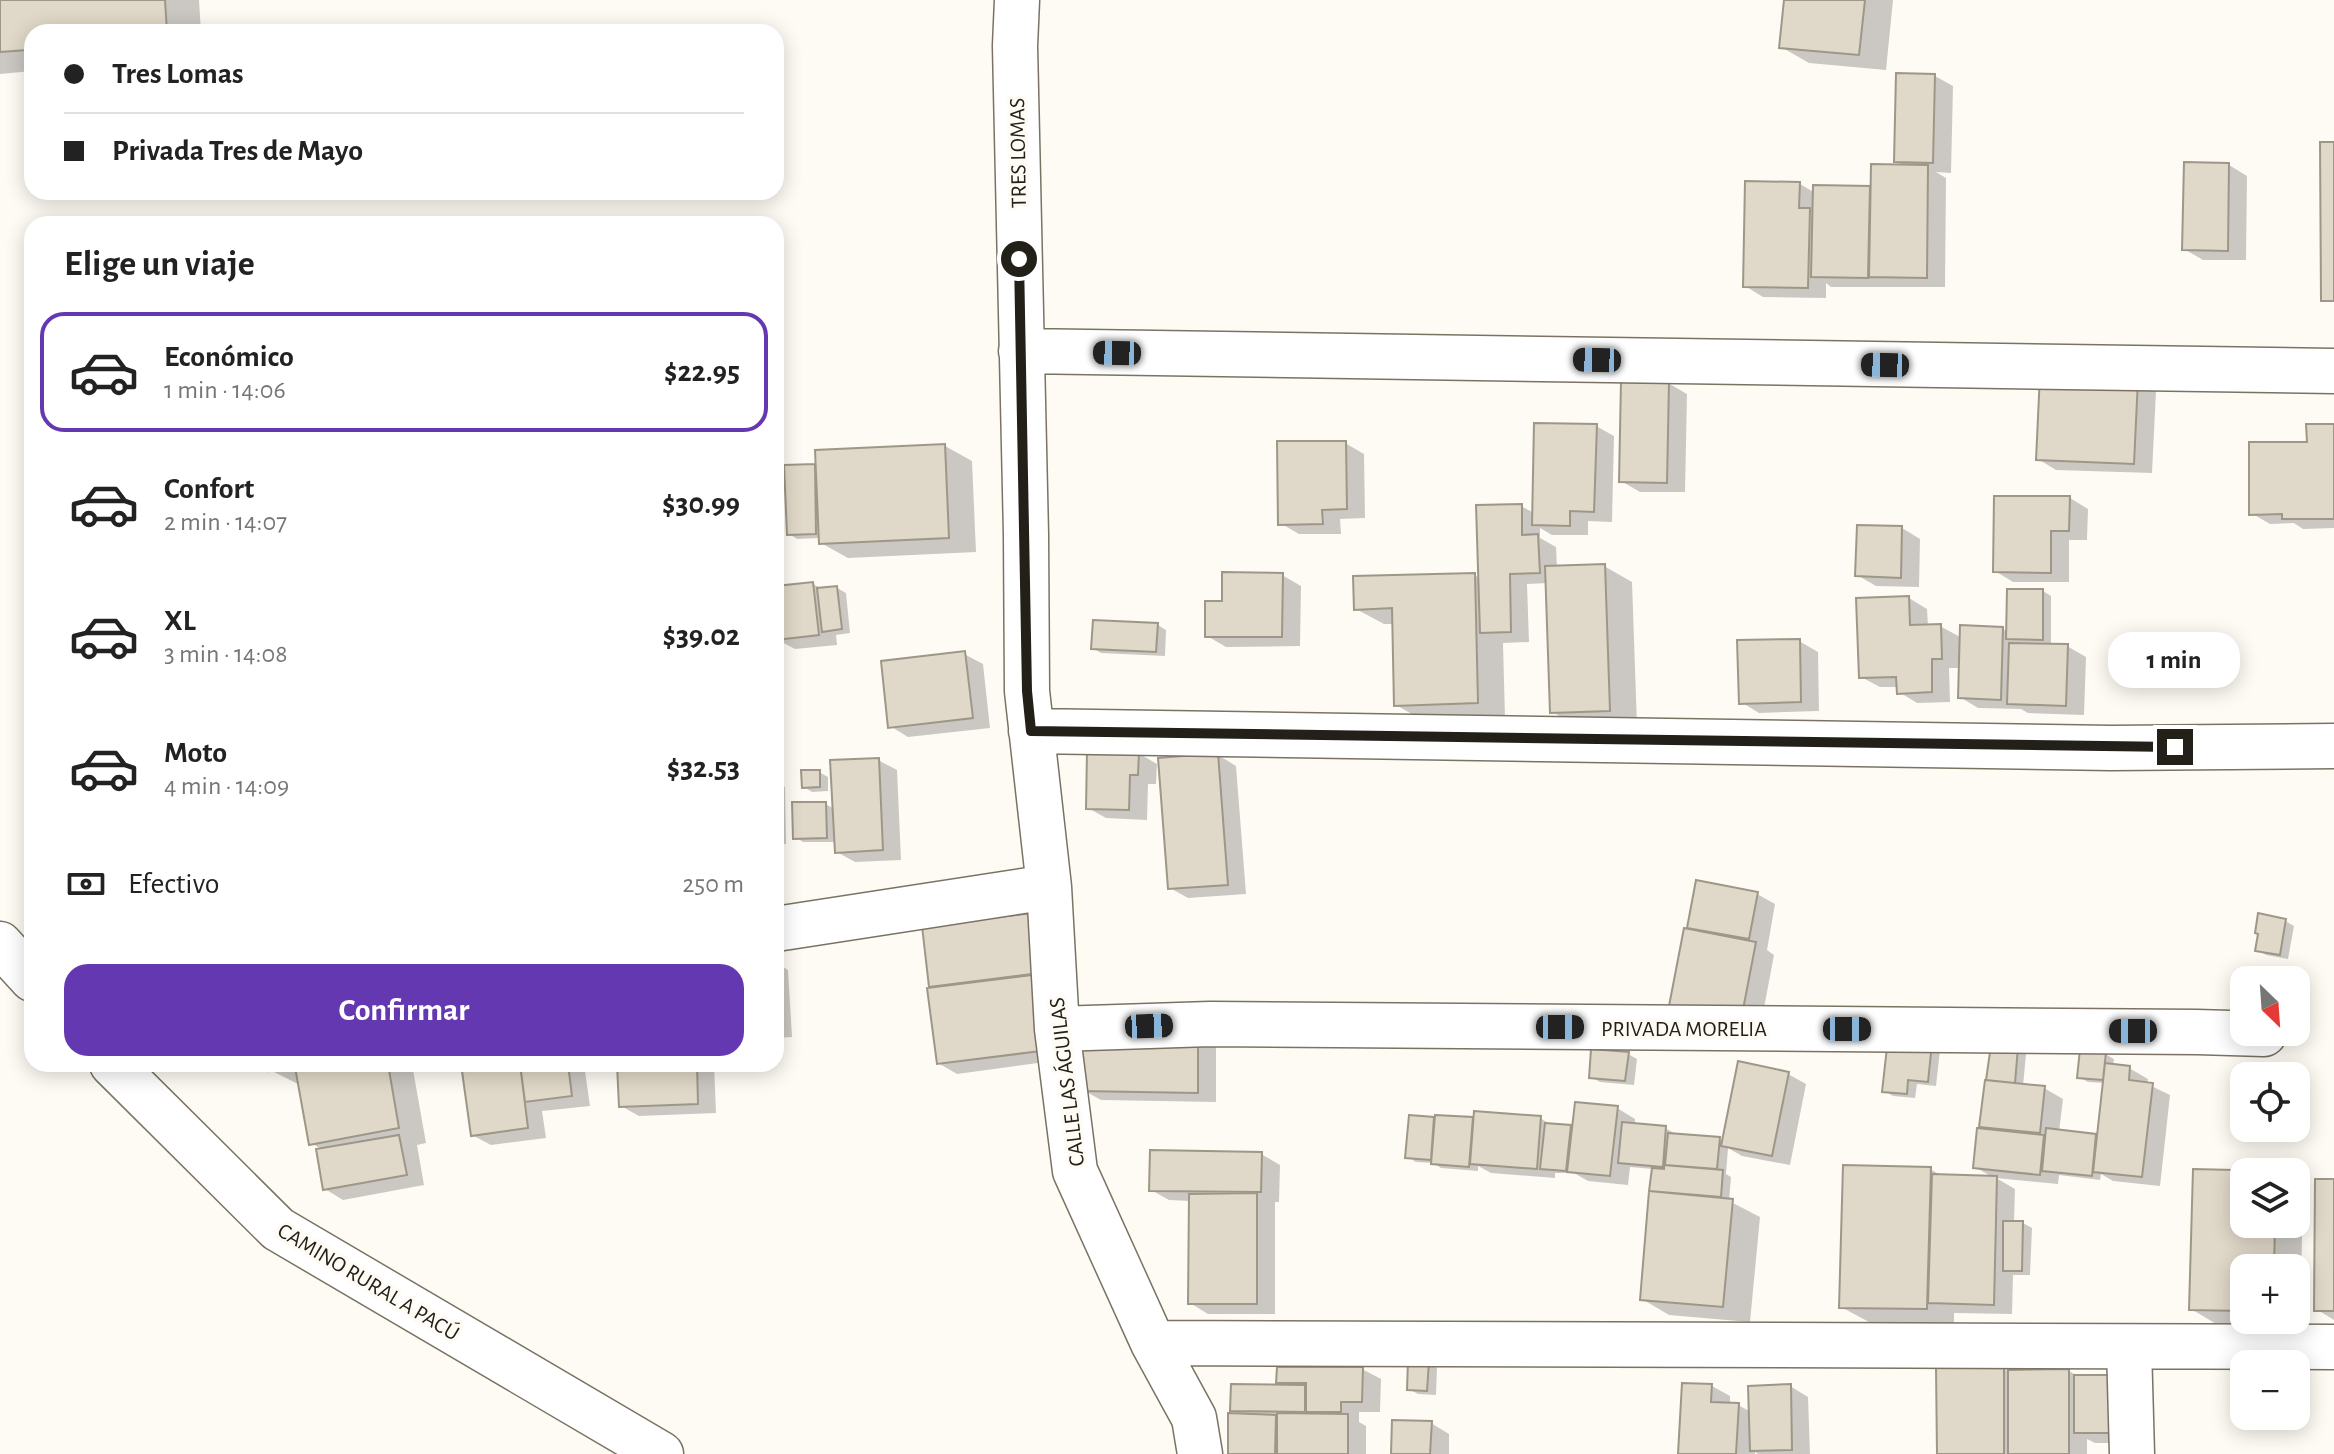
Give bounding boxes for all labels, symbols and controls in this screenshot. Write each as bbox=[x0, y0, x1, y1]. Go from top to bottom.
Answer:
text: Tres Lomas bbox=[112, 59, 244, 89]
street label: TRES LOMAS bbox=[1006, 98, 1030, 208]
text: Privada Tres de Mayo bbox=[112, 136, 363, 166]
route start bbox=[1001, 241, 1037, 277]
text: Elige un viaje bbox=[64, 246, 255, 282]
icon: car bbox=[68, 336, 140, 408]
car bbox=[1093, 341, 1141, 365]
text: Económico bbox=[164, 342, 294, 372]
car bbox=[1573, 348, 1621, 372]
car bbox=[1861, 353, 1909, 377]
text: $22.95 bbox=[664, 357, 740, 387]
text: 1 min · 14:06 bbox=[164, 377, 286, 403]
icon: car bbox=[68, 468, 140, 540]
text: Confort bbox=[164, 474, 254, 504]
text: $30.99 bbox=[662, 489, 740, 519]
text: 2 min · 14:07 bbox=[164, 509, 287, 535]
icon: car bbox=[68, 600, 140, 672]
text: XL bbox=[164, 606, 196, 636]
text: $39.02 bbox=[662, 621, 740, 651]
callout: 1 min bbox=[2109, 631, 2241, 687]
text: 3 min · 14:08 bbox=[164, 641, 288, 667]
text: 1 min bbox=[2147, 647, 2201, 673]
route end bbox=[2157, 729, 2193, 765]
icon: car bbox=[68, 732, 140, 804]
text: Moto bbox=[164, 738, 227, 768]
text: $32.53 bbox=[667, 753, 740, 783]
text: 4 min · 14:09 bbox=[164, 773, 289, 799]
icon: cash bbox=[64, 862, 108, 906]
text: Efectivo bbox=[128, 869, 220, 899]
text: 250 m bbox=[682, 871, 744, 897]
button: Confirmar bbox=[64, 964, 744, 1056]
north arrow bbox=[2230, 966, 2310, 1046]
map controls bbox=[2230, 966, 2310, 1430]
street label: CALLE LAS ÁGUILAS bbox=[1045, 996, 1088, 1168]
car bbox=[1125, 1013, 1173, 1039]
car bbox=[1536, 1015, 1584, 1039]
car bbox=[1823, 1017, 1871, 1041]
street label: PRIVADA MORELIA bbox=[1601, 1018, 1767, 1040]
car bbox=[2109, 1019, 2157, 1043]
button: locate bbox=[2230, 1062, 2310, 1142]
button: layers bbox=[2230, 1158, 2310, 1238]
street label: CAMINO RURAL A PACÚ bbox=[274, 1218, 463, 1345]
button: + bbox=[2230, 1254, 2310, 1334]
button: − bbox=[2230, 1350, 2310, 1430]

